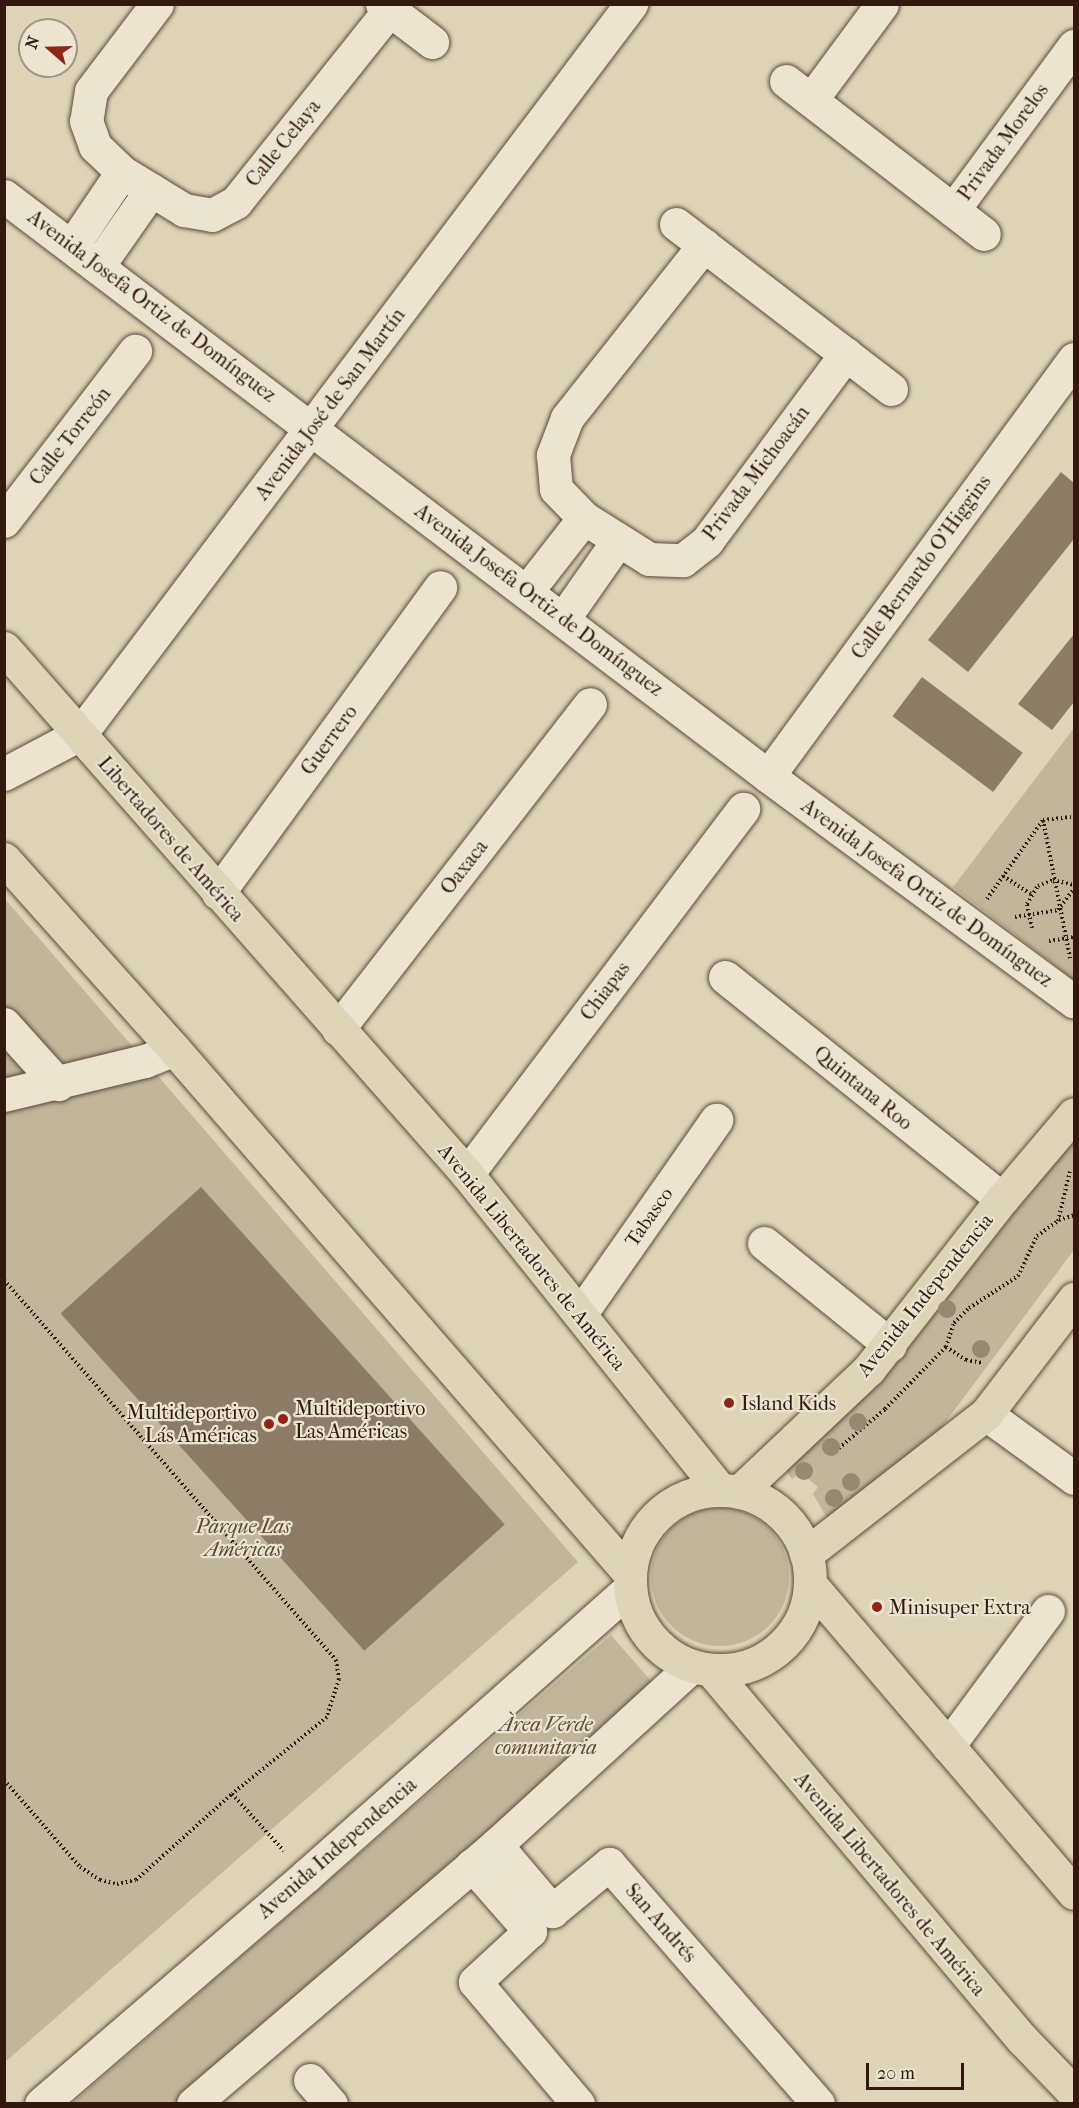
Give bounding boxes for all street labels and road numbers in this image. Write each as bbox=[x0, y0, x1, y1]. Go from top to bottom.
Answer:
street label: Privada Morelos bbox=[953, 79, 1053, 205]
street label: Calle Celaya bbox=[241, 95, 325, 191]
street label: Avenida Josefa Ortiz de Domínguez bbox=[23, 205, 281, 407]
street label: Avenida José de San Martín bbox=[250, 303, 410, 505]
street label: Calle Torreón bbox=[24, 382, 116, 490]
street label: Privada Michoacán bbox=[697, 401, 815, 545]
street label: Calle Bernardo O'Higgins bbox=[846, 470, 996, 664]
street label: Avenida Josefa Ortiz de Domínguez bbox=[410, 499, 668, 701]
street label: Guerrero bbox=[296, 700, 362, 780]
street label: Libertadores de América bbox=[93, 752, 249, 926]
street label: Avenida Josefa Ortiz de Domínguez bbox=[797, 794, 1057, 992]
street label: Oaxaca bbox=[435, 835, 493, 899]
street label: Chiapas bbox=[575, 957, 635, 1025]
street label: Quintana Roo bbox=[809, 1041, 917, 1135]
street label: Avenida Libertadores de América bbox=[433, 1139, 631, 1375]
street label: Tabasco bbox=[620, 1183, 678, 1251]
street label: Avenida Independencia bbox=[852, 1209, 998, 1381]
street label: Avenida Libertadores de América bbox=[789, 1767, 991, 2001]
street label: Avenida Independencia bbox=[253, 1773, 421, 1923]
street label: San Andrés bbox=[620, 1879, 702, 1967]

